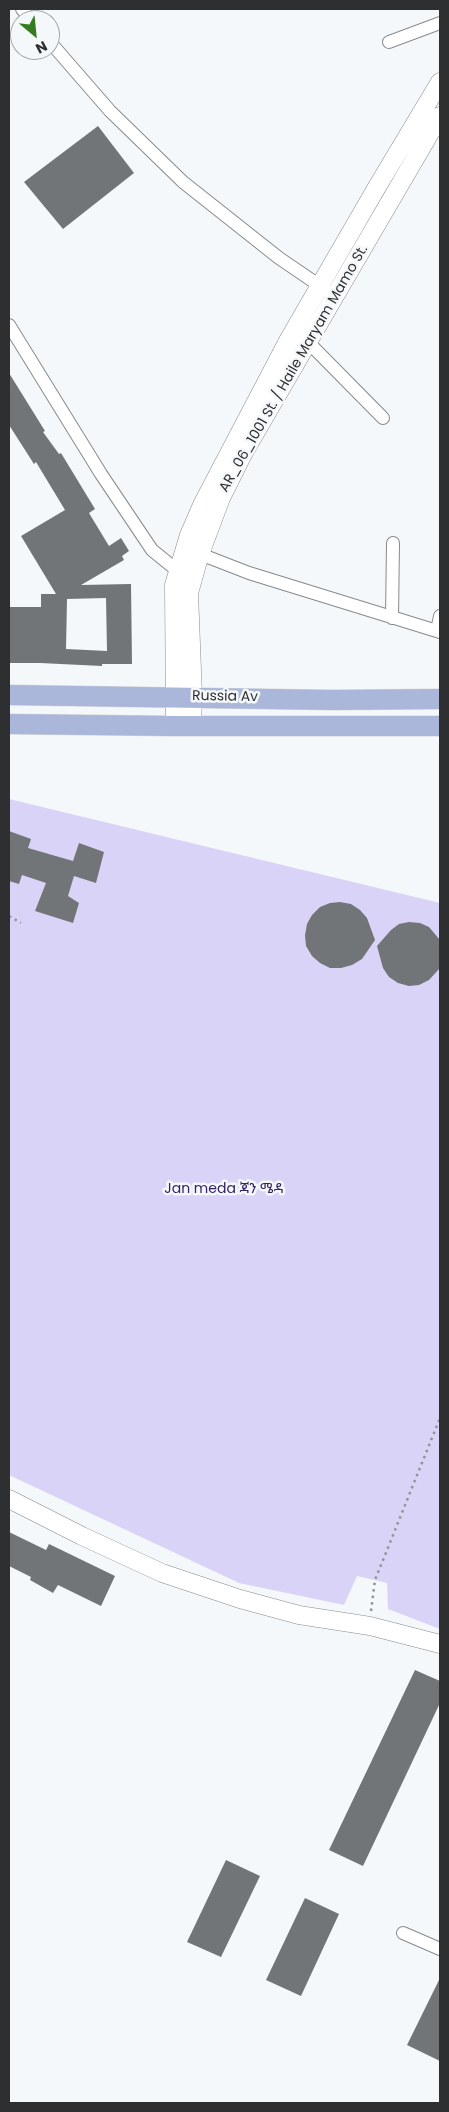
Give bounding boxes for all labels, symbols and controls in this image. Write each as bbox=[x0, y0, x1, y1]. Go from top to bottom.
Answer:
north arrow bbox=[10, 10, 60, 60]
text: N bbox=[32, 36, 51, 59]
street label: AR_06_1001 St. / Haile Maryam Mamo St. bbox=[216, 243, 372, 495]
street label: Russia Av bbox=[192, 688, 258, 706]
park label: Jan meda ጃን ሜዳ bbox=[164, 1181, 284, 1197]

